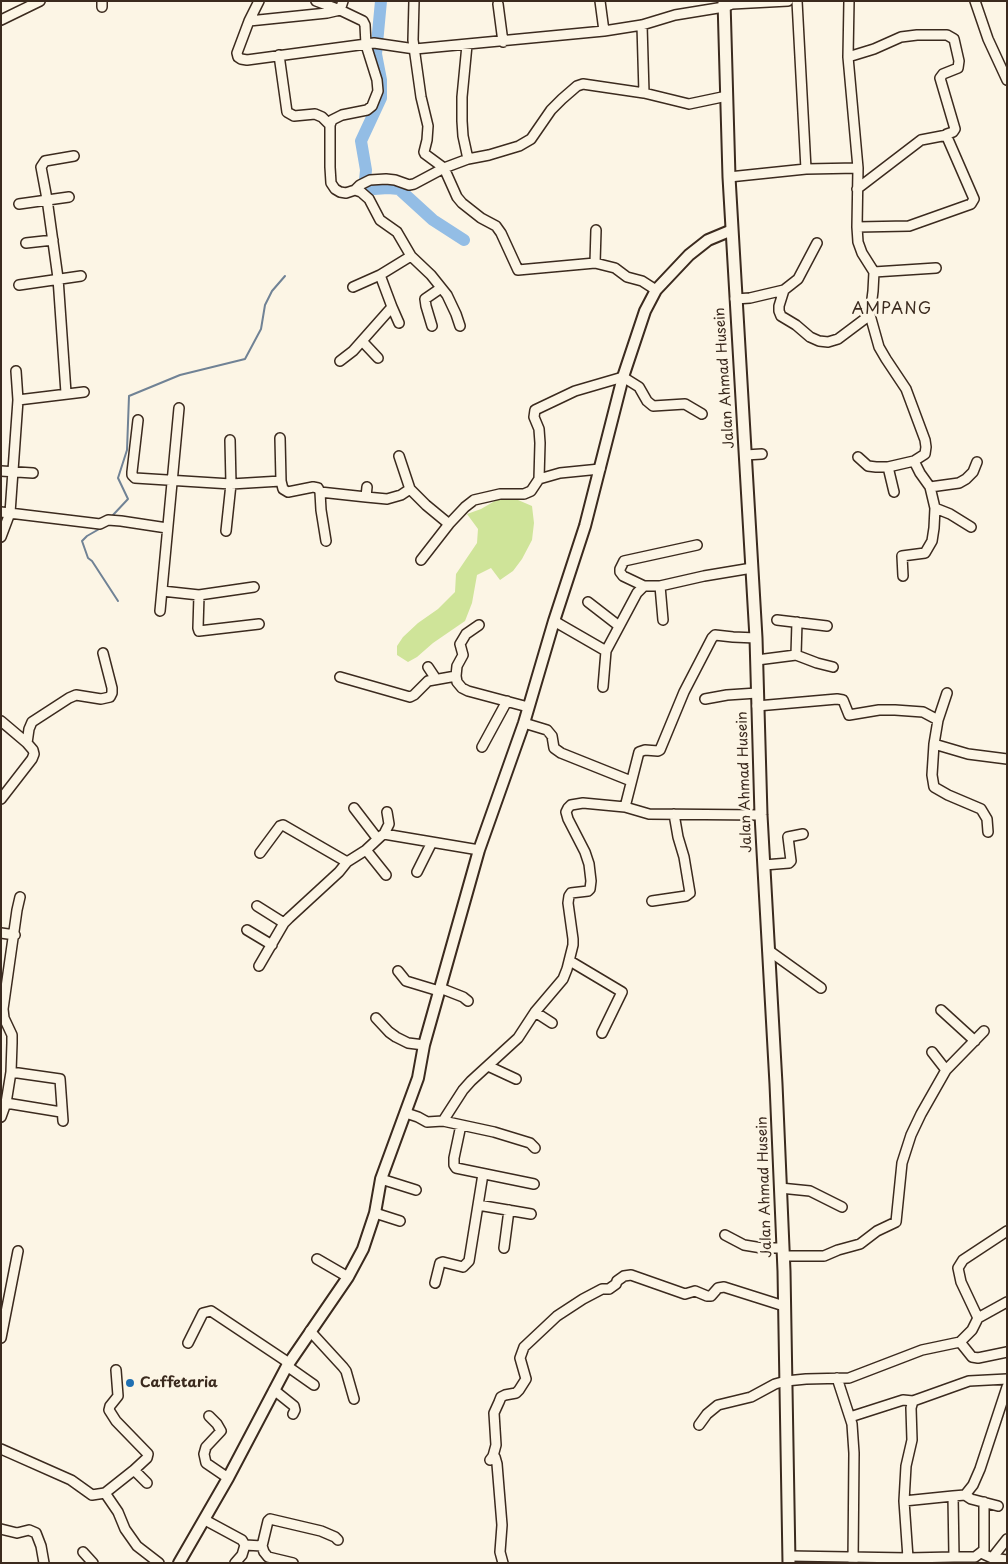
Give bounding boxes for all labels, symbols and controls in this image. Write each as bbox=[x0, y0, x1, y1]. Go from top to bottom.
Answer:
district label: AMPANG bbox=[851, 300, 933, 320]
street label: Jalan Ahmad Husein bbox=[712, 307, 738, 449]
street label: Jalan Ahmad Husein bbox=[734, 711, 756, 853]
street label: Jalan Ahmad Husein bbox=[754, 1116, 776, 1258]
place label: Caffetaria bbox=[140, 1375, 218, 1391]
marker: Caffetaria bbox=[124, 1377, 136, 1389]

